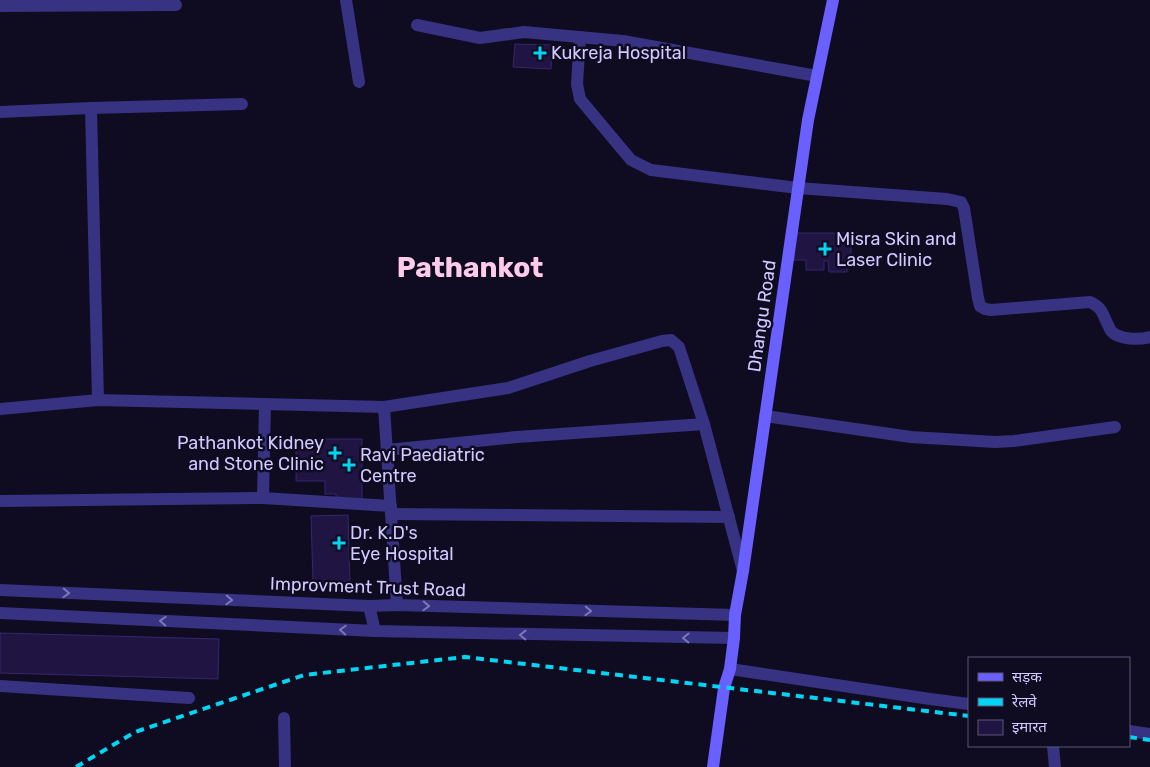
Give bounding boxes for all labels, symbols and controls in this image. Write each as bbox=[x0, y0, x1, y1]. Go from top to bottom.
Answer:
place label: Kukreja Hospital bbox=[551, 42, 686, 64]
marker: Kukreja Hospital bbox=[533, 46, 547, 60]
place label: Misra Skin and Laser Clinic bbox=[836, 228, 957, 271]
marker: Misra Skin and Laser Clinic bbox=[818, 242, 832, 256]
district label: Pathankot bbox=[397, 251, 543, 284]
street label: Dhangu Road bbox=[743, 259, 781, 373]
place label: Pathankot Kidney and Stone Clinic bbox=[177, 432, 324, 475]
place label: Ravi Paediatric Centre bbox=[360, 444, 485, 487]
marker: Pathankot Kidney and Stone Clinic bbox=[328, 446, 342, 460]
marker: Ravi Paediatric Centre bbox=[342, 458, 356, 472]
place label: Dr. K.D's Eye Hospital bbox=[350, 522, 454, 565]
marker: Dr. K.D's Eye Hospital bbox=[332, 536, 346, 550]
street label: Improvment Trust Road bbox=[270, 573, 466, 601]
one-way arrow bbox=[62, 587, 70, 598]
one-way arrow bbox=[225, 594, 233, 605]
one-way arrow bbox=[422, 601, 430, 612]
one-way arrow bbox=[585, 606, 593, 617]
one-way arrow bbox=[159, 615, 167, 626]
one-way arrow bbox=[339, 624, 347, 635]
one-way arrow bbox=[519, 629, 527, 640]
one-way arrow bbox=[681, 632, 689, 643]
legend bbox=[968, 657, 1130, 747]
text: सड़क bbox=[1012, 668, 1042, 686]
text: रेलवे bbox=[1011, 693, 1037, 711]
text: इमारत bbox=[1012, 718, 1047, 736]

